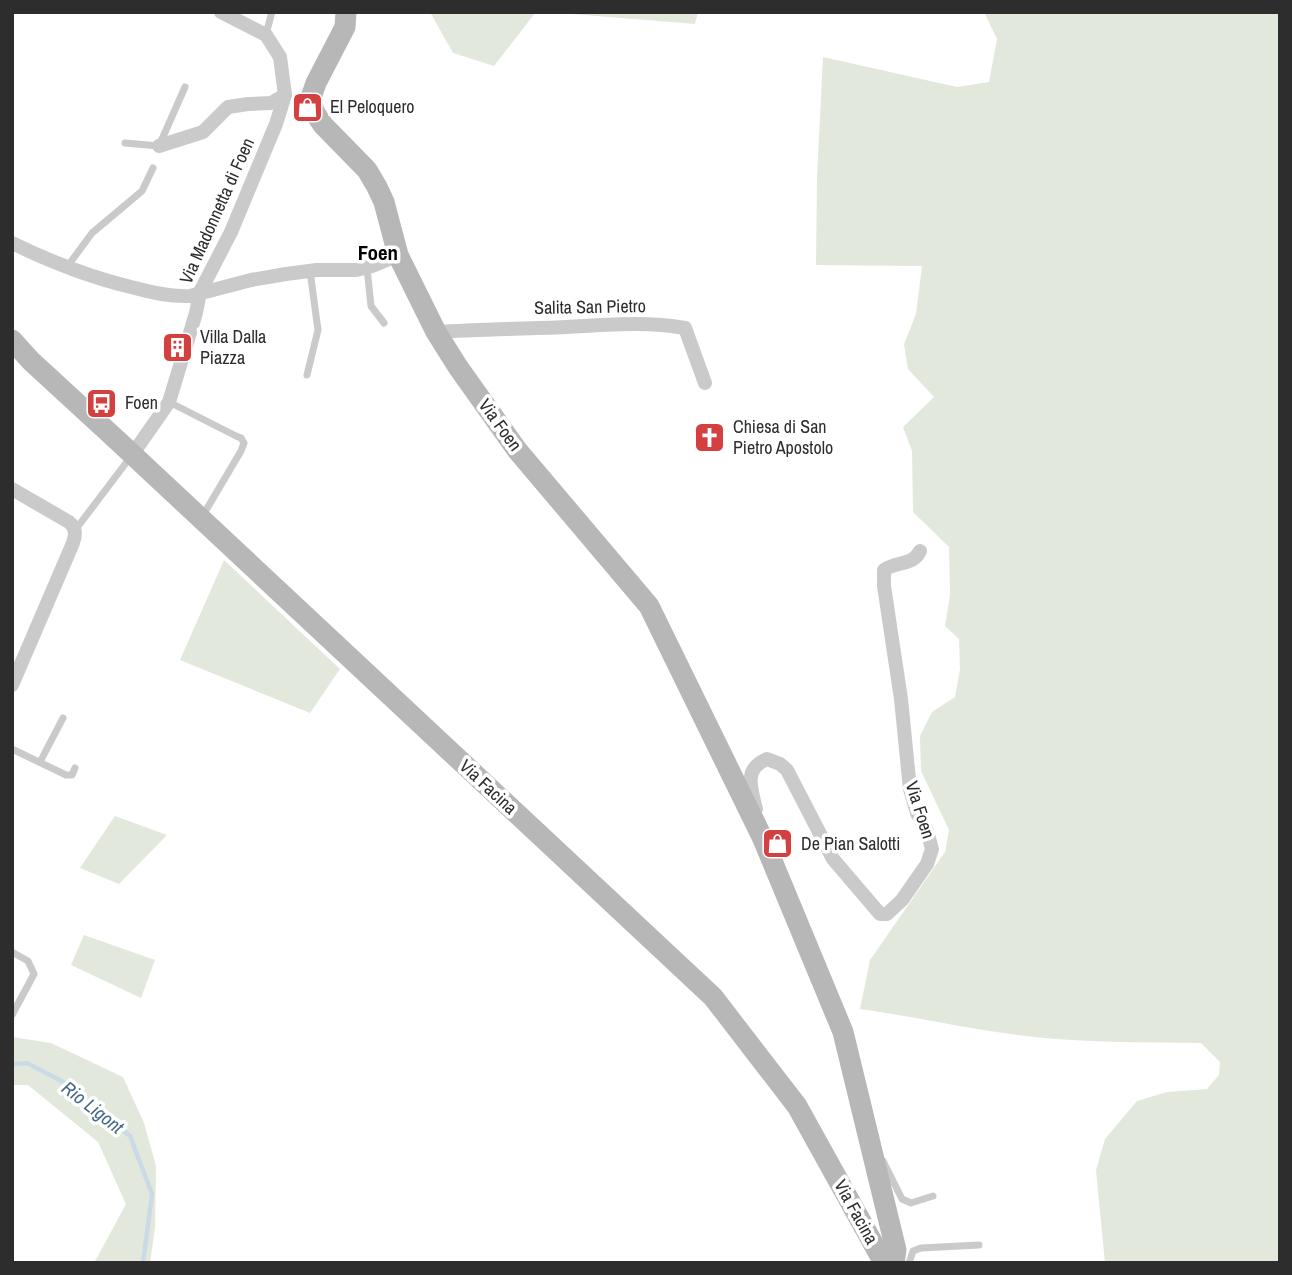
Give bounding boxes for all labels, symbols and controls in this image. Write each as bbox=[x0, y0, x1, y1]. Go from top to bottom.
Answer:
shop icon: El Peloquero bbox=[290, 90, 324, 124]
place label: El Peloquero bbox=[330, 94, 415, 119]
street label: Via Madonnetta di Foen bbox=[173, 134, 260, 288]
district label: Foen bbox=[358, 238, 398, 267]
street label: Salita San Pietro bbox=[534, 293, 646, 320]
place label: Villa Dalla Piazza bbox=[200, 324, 266, 370]
building icon: Villa Dalla Piazza bbox=[160, 330, 194, 364]
bus stop icon: Foen bbox=[85, 386, 119, 420]
place label: Foen bbox=[125, 390, 158, 415]
street label: Via Foen bbox=[473, 394, 528, 456]
place label: Chiesa di San Pietro Apostolo bbox=[733, 414, 833, 460]
church icon: Chiesa di San Pietro Apostolo bbox=[693, 420, 727, 454]
street label: Via Facina bbox=[454, 753, 523, 820]
street label: Via Foen bbox=[899, 778, 941, 842]
shop icon: De Pian Salotti bbox=[761, 827, 795, 861]
place label: De Pian Salotti bbox=[801, 831, 900, 856]
water label: Rio Ligont bbox=[57, 1075, 130, 1140]
street label: Via Facina bbox=[828, 1175, 884, 1249]

